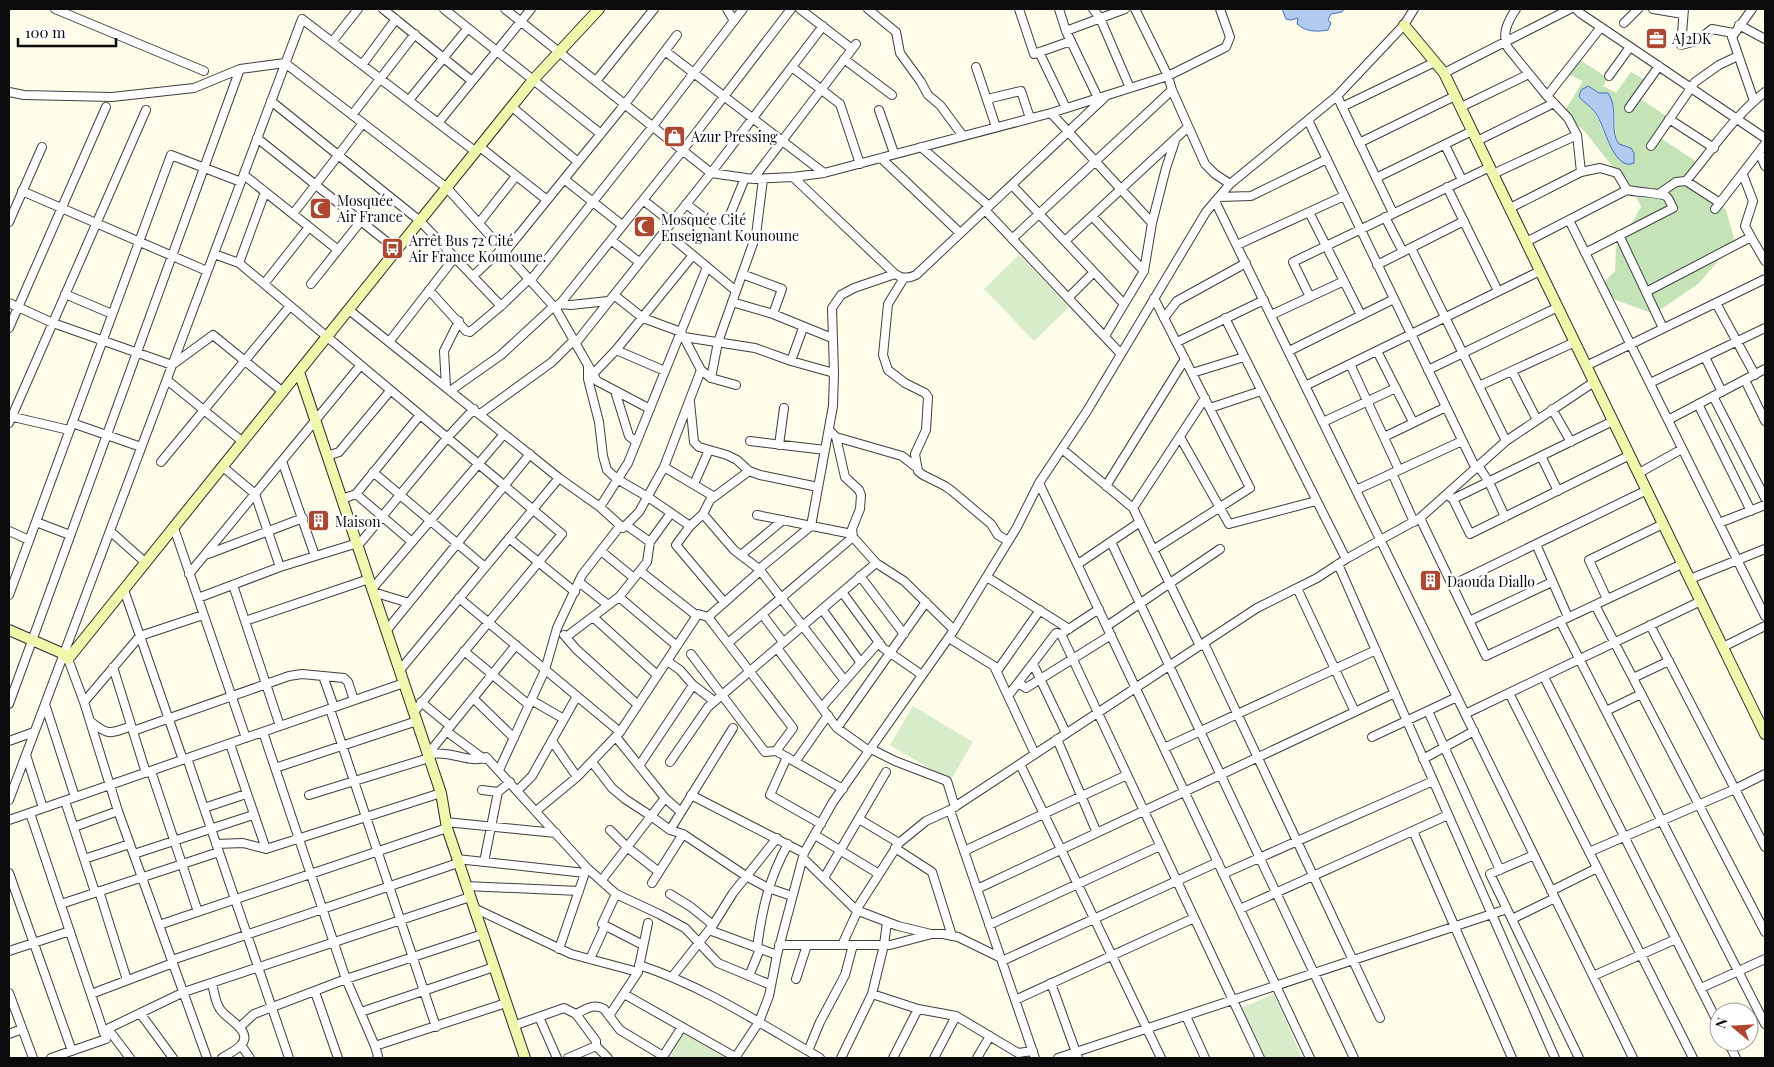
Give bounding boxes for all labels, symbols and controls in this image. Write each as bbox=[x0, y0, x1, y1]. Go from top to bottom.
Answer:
scale bar bbox=[18, 15, 115, 47]
text: 100 m bbox=[25, 22, 66, 42]
office icon: AJ2DK bbox=[1644, 26, 1668, 50]
place label: AJ2DK bbox=[1671, 29, 1712, 48]
shop icon: Azur Pressing bbox=[663, 124, 687, 148]
place label: Azur Pressing bbox=[690, 127, 778, 146]
place label: Mosquée Air France bbox=[336, 191, 403, 226]
mosque icon: Mosquée Air France bbox=[309, 196, 333, 220]
place label: Mosquée Cité Enseignant Kounoune bbox=[661, 210, 799, 245]
mosque icon: Mosquée Cité Enseignant Kounoune bbox=[633, 215, 657, 239]
place label: Arrêt Bus 72 Cité Air France Kounoune. bbox=[408, 231, 546, 266]
bus stop icon: Arrêt Bus 72 Cité Air France Kounoune. bbox=[381, 236, 405, 260]
building icon: Maison bbox=[307, 509, 331, 533]
place label: Maison bbox=[335, 512, 381, 531]
building icon: Daouda Diallo bbox=[1419, 569, 1443, 593]
place label: Daouda Diallo bbox=[1447, 572, 1535, 591]
north arrow bbox=[1709, 1002, 1759, 1052]
text: N bbox=[1711, 1015, 1732, 1031]

